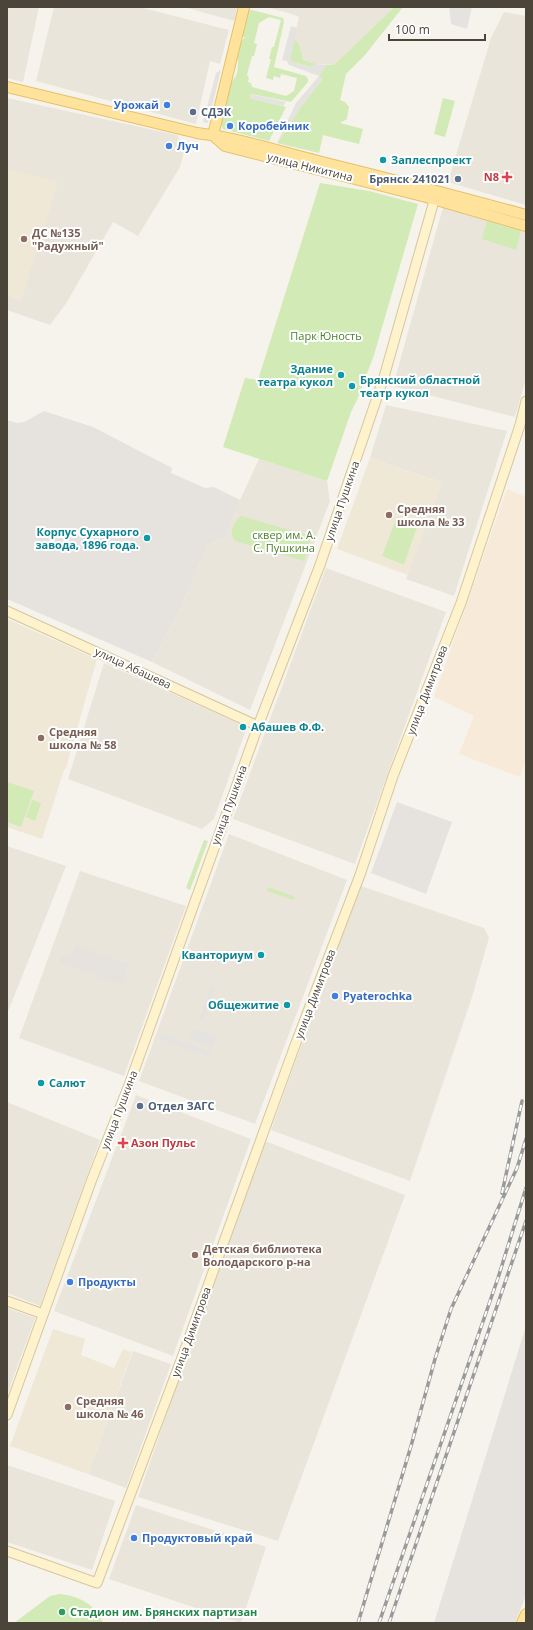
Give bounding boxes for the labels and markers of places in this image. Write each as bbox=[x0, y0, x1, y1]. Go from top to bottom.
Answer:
place label: Урожай bbox=[114, 97, 159, 112]
marker: Урожай bbox=[162, 100, 172, 110]
place label: СДЭК bbox=[201, 104, 232, 119]
marker: СДЭК bbox=[188, 107, 198, 117]
place label: Коробейник bbox=[238, 118, 309, 133]
marker: Коробейник bbox=[225, 121, 235, 131]
place label: Луч bbox=[177, 138, 199, 153]
marker: Луч bbox=[164, 141, 174, 151]
place label: Заплеспроект bbox=[391, 152, 472, 167]
marker: Заплеспроект bbox=[378, 155, 388, 165]
place label: N8 bbox=[484, 169, 499, 184]
place label: Брянск 241021 bbox=[369, 171, 450, 186]
marker: N8 bbox=[502, 172, 512, 182]
marker: Брянск 241021 bbox=[453, 174, 463, 184]
place label: ДС №135 "Радужный" bbox=[32, 225, 104, 253]
marker: ДС №135 "Радужный" bbox=[19, 234, 29, 244]
place label: Здание театра кукол bbox=[257, 361, 334, 389]
marker: Здание театра кукол bbox=[336, 370, 346, 380]
place label: Брянский областной театр кукол bbox=[360, 372, 480, 400]
marker: Брянский областной театр кукол bbox=[347, 381, 357, 391]
place label: Средняя школа № 33 bbox=[397, 501, 465, 529]
marker: Средняя школа № 33 bbox=[384, 510, 394, 520]
place label: Корпус Сухарного завода, 1896 года. bbox=[35, 524, 139, 552]
marker: Корпус Сухарного завода, 1896 года. bbox=[142, 533, 152, 543]
place label: Абашев Ф.Ф. bbox=[251, 719, 324, 734]
marker: Абашев Ф.Ф. bbox=[238, 722, 248, 732]
place label: Средняя школа № 58 bbox=[49, 724, 117, 752]
marker: Средняя школа № 58 bbox=[36, 733, 46, 743]
place label: Кванториум bbox=[181, 947, 253, 962]
marker: Кванториум bbox=[256, 950, 266, 960]
place label: Pyaterochka bbox=[343, 988, 412, 1003]
marker: Pyaterochka bbox=[330, 991, 340, 1001]
place label: Общежитие bbox=[208, 997, 279, 1012]
marker: Общежитие bbox=[282, 1000, 292, 1010]
place label: Салют bbox=[49, 1075, 85, 1090]
marker: Салют bbox=[36, 1078, 46, 1088]
place label: Отдел ЗАГС bbox=[148, 1098, 215, 1113]
marker: Отдел ЗАГС bbox=[135, 1101, 145, 1111]
place label: Азон Пульс bbox=[131, 1135, 196, 1150]
marker: Азон Пульс bbox=[118, 1138, 128, 1148]
place label: Детская библиотека Володарского р-на bbox=[203, 1241, 322, 1269]
marker: Детская библиотека Володарского р-на bbox=[190, 1250, 200, 1260]
place label: Продукты bbox=[78, 1274, 136, 1289]
marker: Продукты bbox=[65, 1277, 75, 1287]
place label: Средняя школа № 46 bbox=[76, 1393, 144, 1421]
marker: Средняя школа № 46 bbox=[63, 1402, 73, 1412]
place label: Продуктовый край bbox=[142, 1530, 253, 1545]
marker: Продуктовый край bbox=[129, 1533, 139, 1543]
place label: Стадион им. Брянских партизан bbox=[70, 1604, 257, 1619]
marker: Стадион им. Брянских партизан bbox=[57, 1607, 67, 1617]

